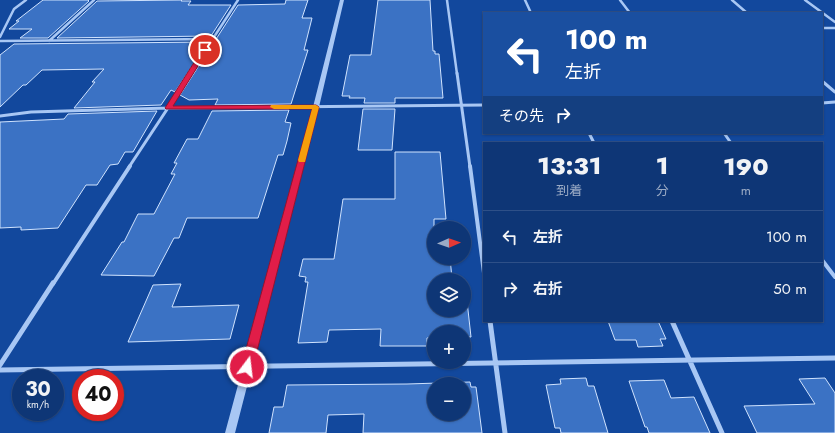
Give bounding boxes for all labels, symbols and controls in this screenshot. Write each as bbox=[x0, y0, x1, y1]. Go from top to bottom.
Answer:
text: 100 m bbox=[565, 19, 648, 60]
icon: left bbox=[499, 28, 551, 80]
pin bbox=[188, 33, 222, 67]
icon: arrive bbox=[194, 39, 216, 61]
text: 左折 bbox=[565, 59, 601, 85]
icon: right bbox=[552, 104, 574, 126]
text: その先 bbox=[499, 105, 544, 127]
text: 13:31 bbox=[537, 148, 601, 183]
text: 1 bbox=[656, 148, 668, 183]
text: 190 bbox=[723, 149, 769, 184]
text: 到着 bbox=[556, 181, 582, 200]
text: 分 bbox=[656, 181, 669, 200]
text: m bbox=[741, 181, 751, 200]
north arrow bbox=[427, 221, 471, 265]
map controls bbox=[427, 221, 471, 421]
icon: left bbox=[499, 226, 521, 248]
text: 左折 bbox=[533, 226, 563, 248]
text: 100 m bbox=[766, 226, 807, 248]
button: layers bbox=[427, 273, 471, 317]
icon: right bbox=[499, 278, 521, 300]
text: 右折 bbox=[533, 278, 563, 300]
text: 50 m bbox=[773, 278, 807, 300]
button: + bbox=[427, 325, 471, 369]
position arrow bbox=[226, 346, 268, 388]
speed limit sign: 40 bbox=[72, 369, 124, 421]
text: 30 bbox=[25, 375, 51, 404]
button: − bbox=[427, 377, 471, 421]
text: km/h bbox=[27, 397, 49, 412]

